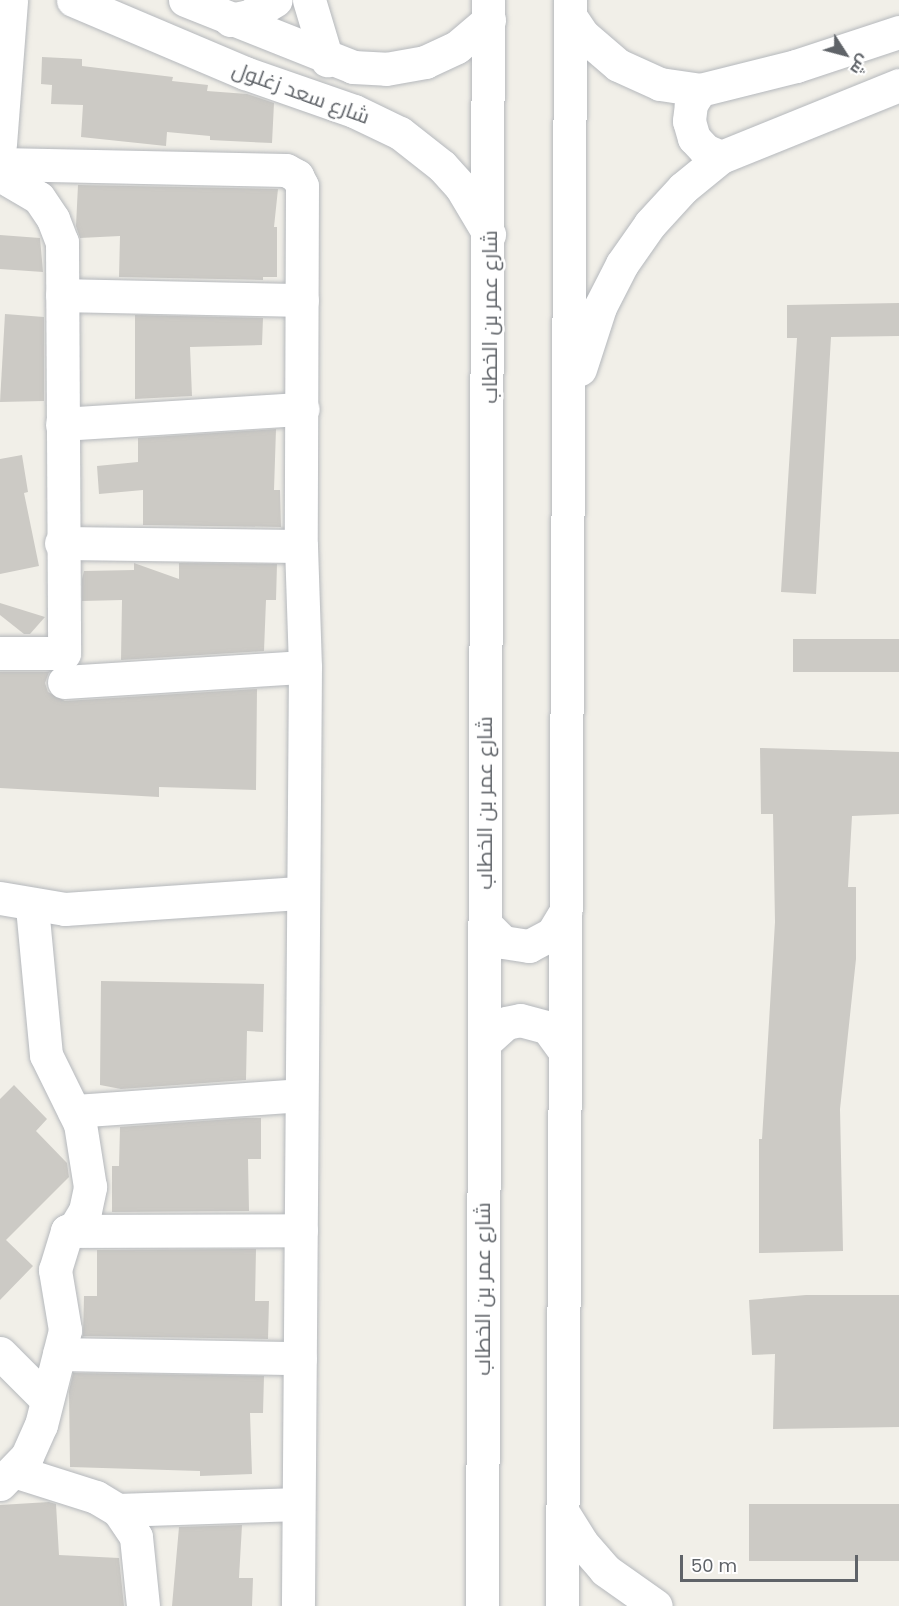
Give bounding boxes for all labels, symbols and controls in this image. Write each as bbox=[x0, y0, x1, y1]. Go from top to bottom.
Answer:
north arrow bbox=[815, 24, 875, 84]
text: ش bbox=[845, 50, 875, 80]
street label: شارع سعد زغلول bbox=[229, 56, 373, 130]
street label: شارع عمر بن الخطاب bbox=[477, 230, 503, 404]
street label: شارع عمر بن الخطاب bbox=[472, 716, 498, 890]
street label: شارع عمر بن الخطاب bbox=[470, 1202, 496, 1376]
scale bar bbox=[683, 1543, 862, 1581]
text: 50 m bbox=[691, 1553, 737, 1578]

